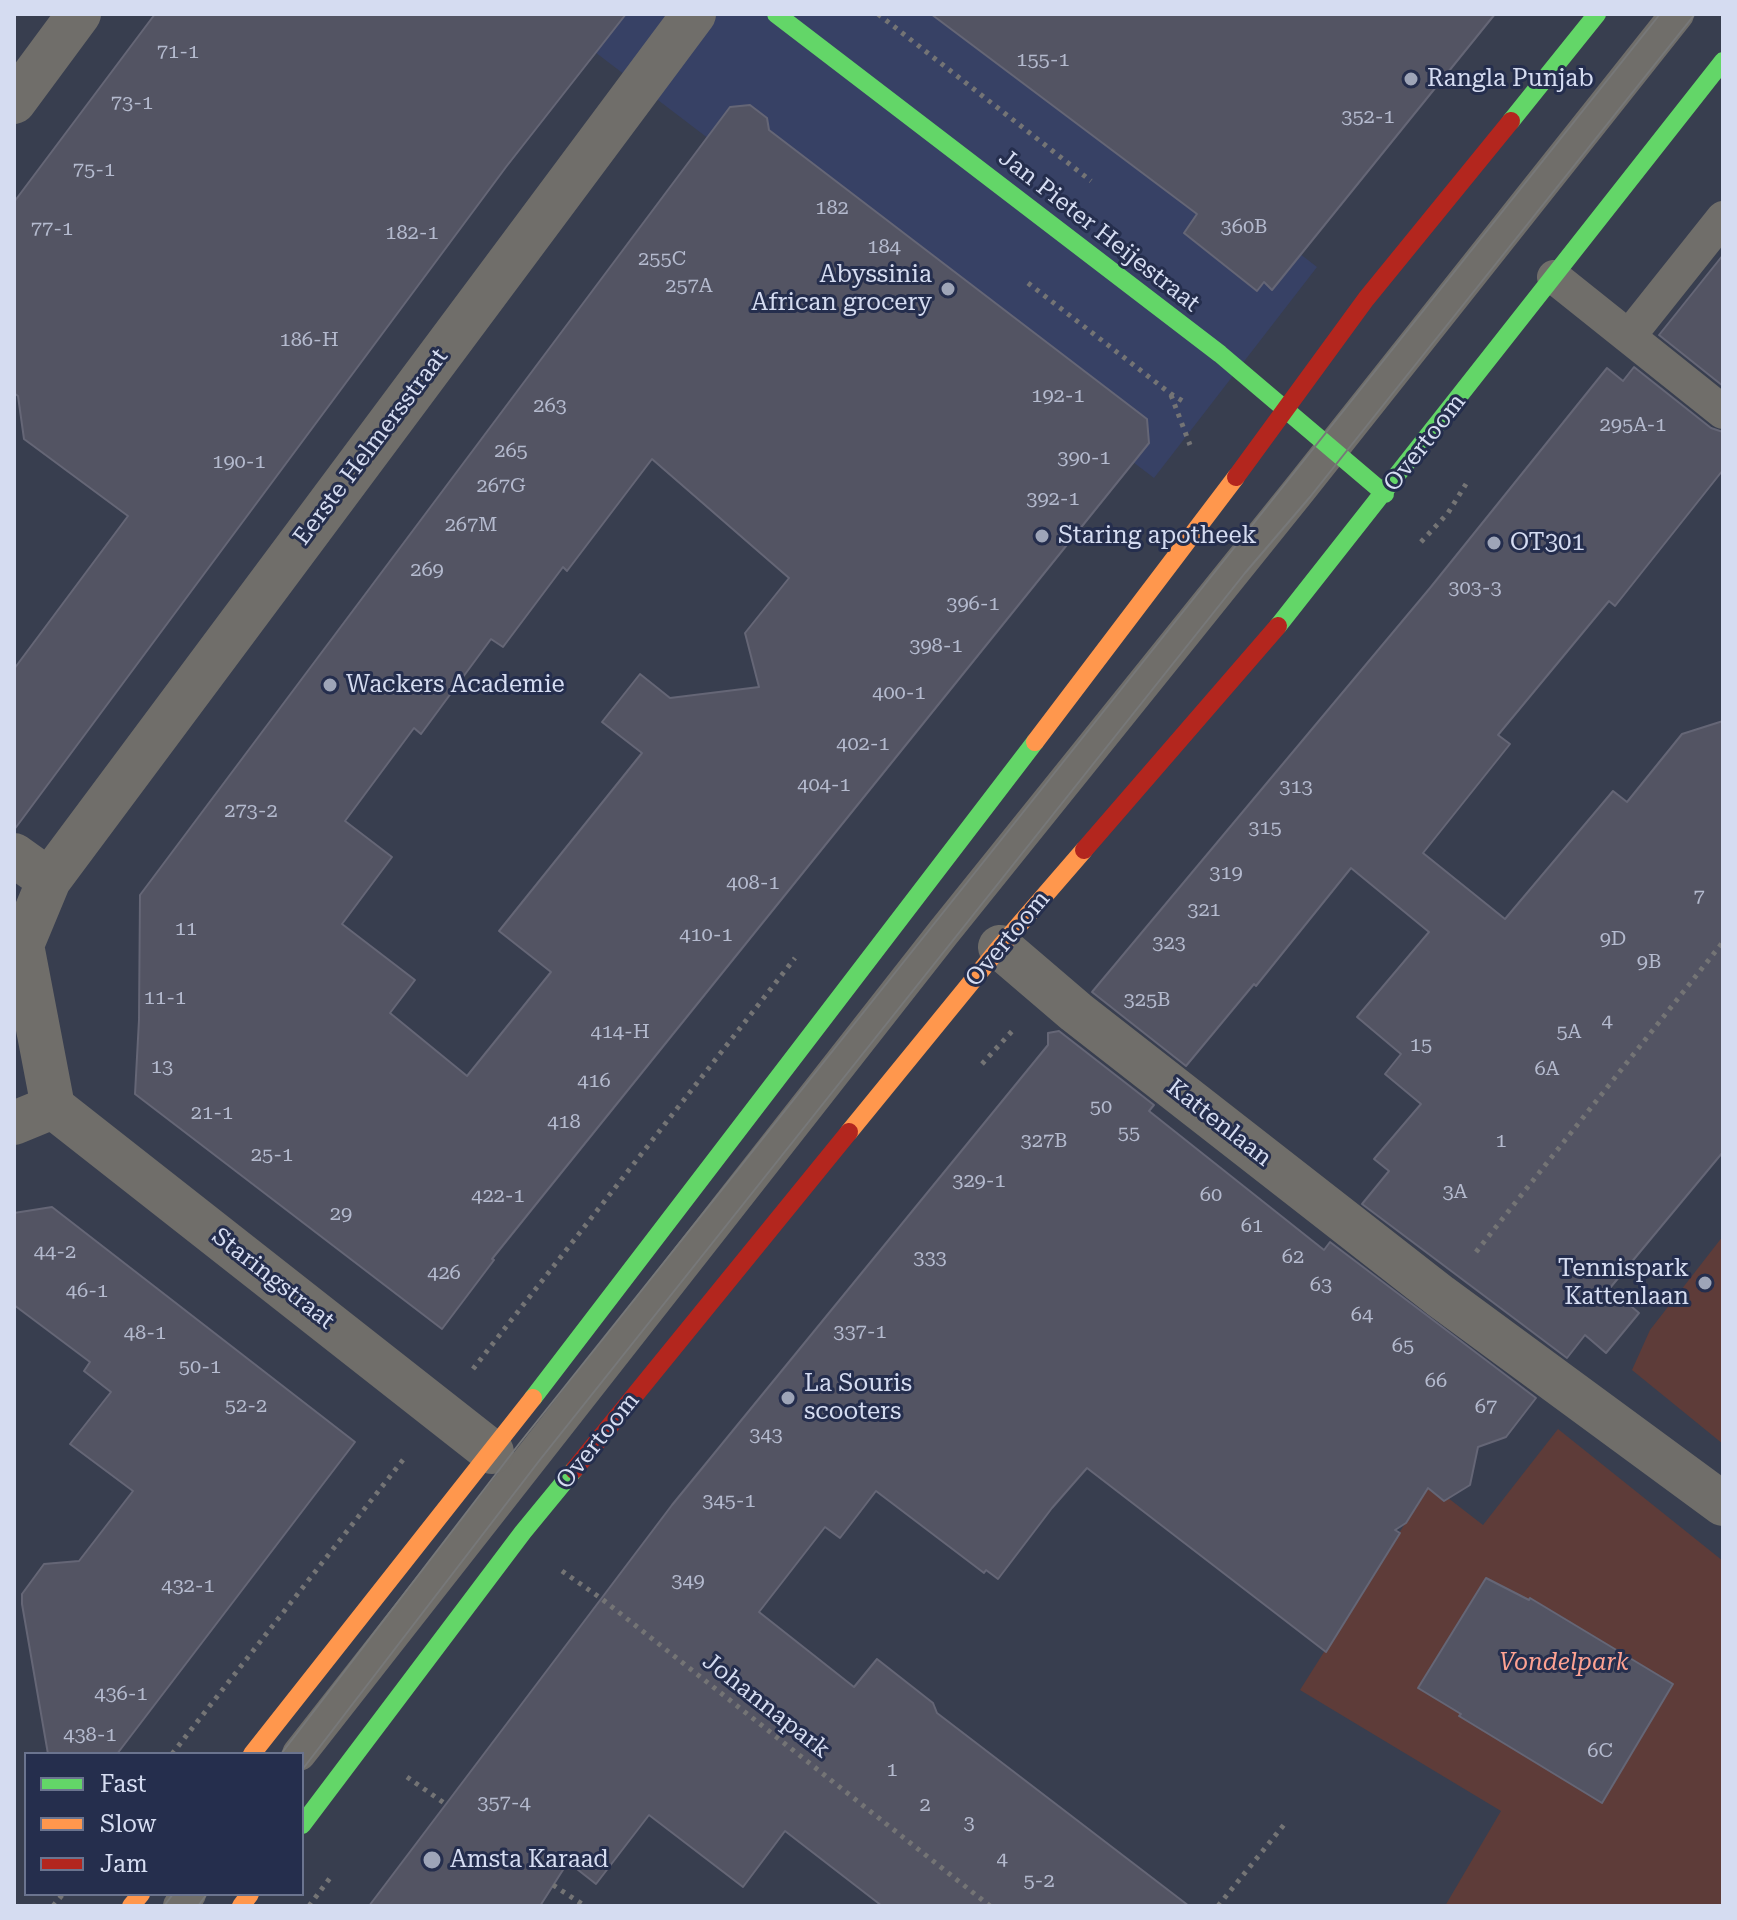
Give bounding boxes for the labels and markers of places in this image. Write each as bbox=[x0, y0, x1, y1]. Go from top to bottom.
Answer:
place label: Rangla Punjab bbox=[1427, 65, 1594, 93]
marker: Rangla Punjab bbox=[1402, 70, 1420, 88]
place label: Abyssinia African grocery bbox=[751, 261, 932, 317]
marker: Abyssinia African grocery bbox=[939, 280, 957, 298]
place label: Staring apotheek bbox=[1058, 522, 1257, 550]
marker: Staring apotheek bbox=[1033, 527, 1051, 545]
place label: OT301 bbox=[1510, 529, 1585, 557]
marker: OT301 bbox=[1485, 534, 1503, 552]
place label: Wackers Academie bbox=[346, 671, 565, 699]
marker: Wackers Academie bbox=[321, 676, 339, 694]
place label: Tennispark Kattenlaan bbox=[1558, 1255, 1689, 1311]
marker: Tennispark Kattenlaan bbox=[1696, 1274, 1714, 1292]
place label: La Souris scooters bbox=[804, 1370, 912, 1426]
marker: La Souris scooters bbox=[779, 1389, 797, 1407]
place label: Amsta Karaad bbox=[450, 1846, 609, 1874]
marker: Amsta Karaad bbox=[421, 1849, 443, 1871]

